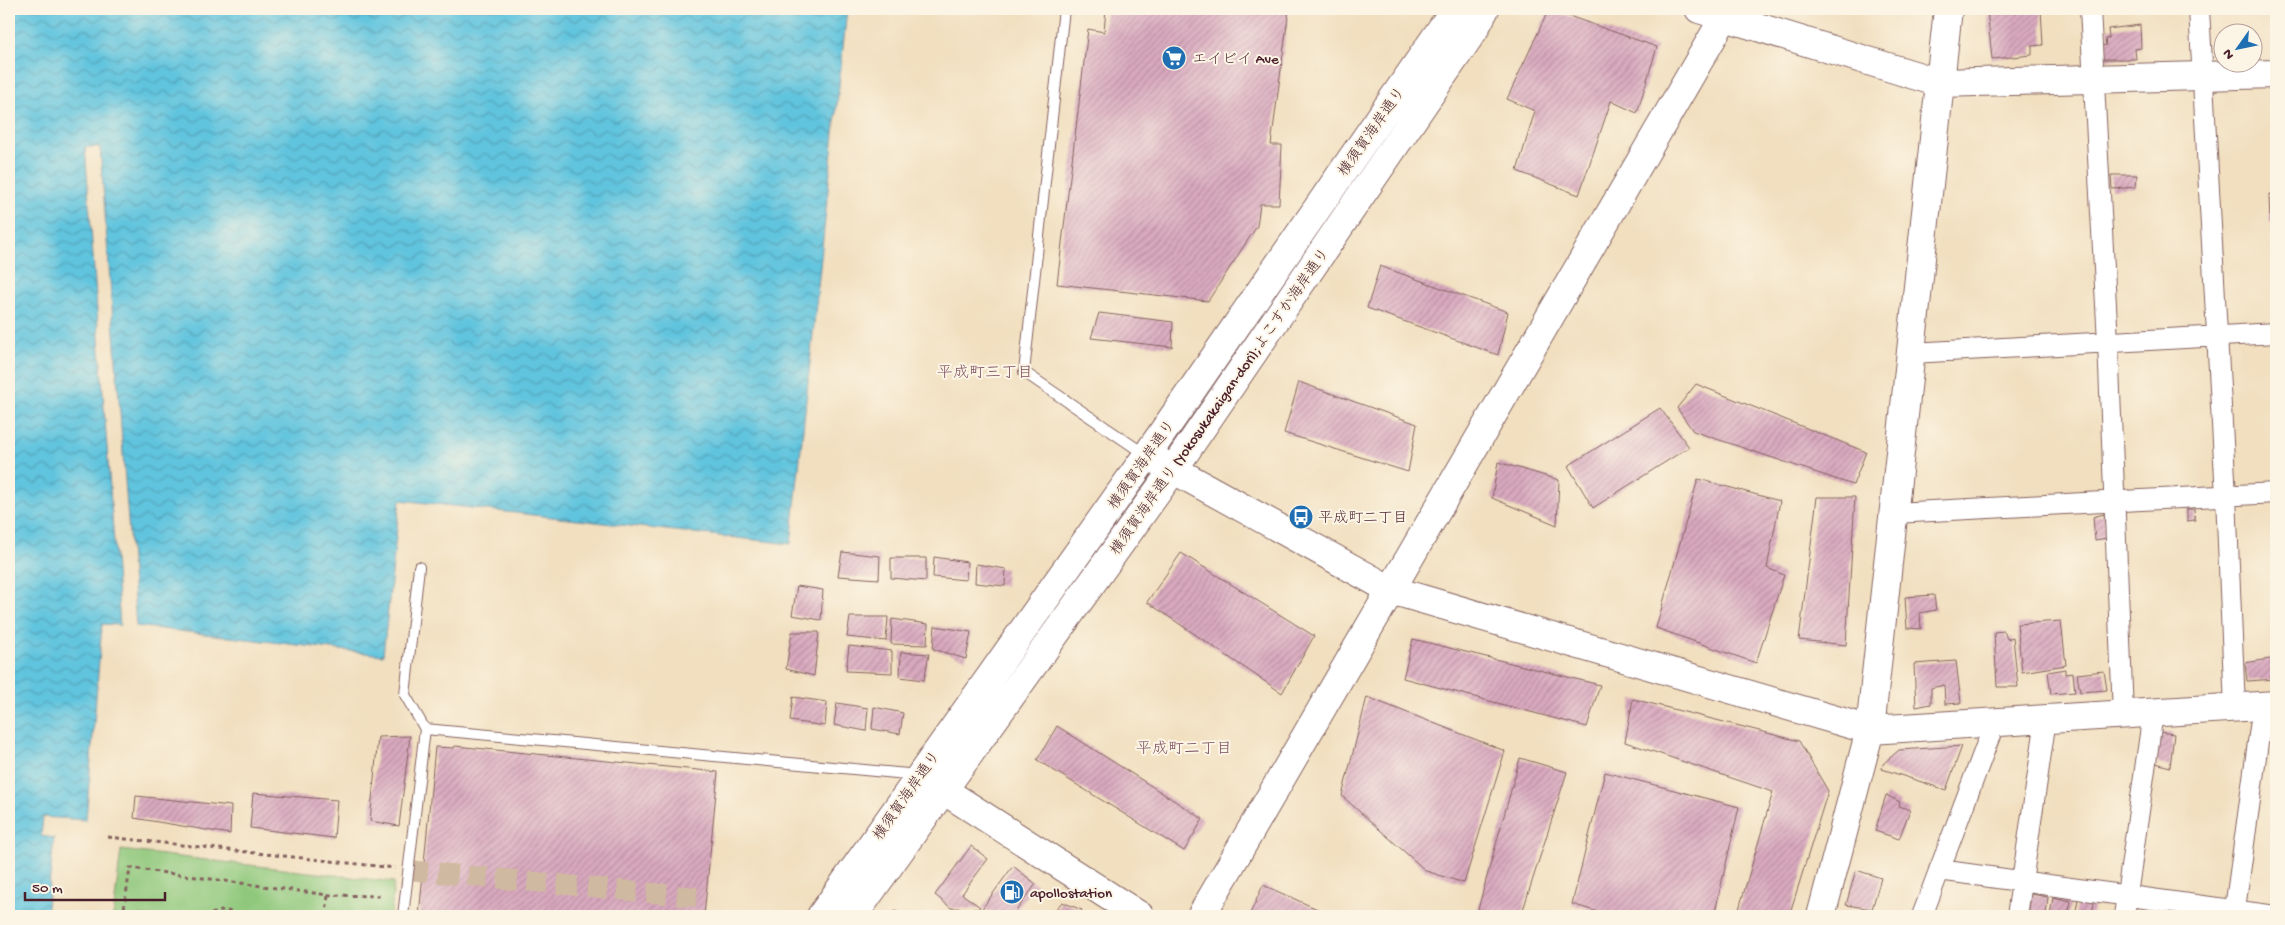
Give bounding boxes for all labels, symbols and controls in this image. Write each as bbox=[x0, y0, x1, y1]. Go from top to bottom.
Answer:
north arrow bbox=[2212, 22, 2262, 72]
supermarket icon: エイビイ Ave bbox=[1161, 45, 1187, 71]
text: N bbox=[2220, 45, 2239, 62]
place label: エイビイ Ave bbox=[1192, 51, 1279, 69]
street label: 横須賀海岸通り bbox=[1334, 83, 1410, 180]
street label: 横須賀海岸通り (Yokosukakaigan-dori);よこすか海岸通り bbox=[1105, 244, 1333, 558]
district label: 平成町三丁目 bbox=[937, 364, 1033, 384]
street label: 横須賀海岸通り bbox=[1104, 416, 1178, 512]
bus stop icon: 平成町二丁目 bbox=[1288, 504, 1314, 530]
place label: 平成町二丁目 bbox=[1318, 509, 1408, 528]
district label: 平成町二丁目 bbox=[1136, 740, 1232, 760]
street label: 横須賀海岸通り bbox=[869, 747, 945, 844]
scale bar bbox=[25, 870, 165, 902]
fuel station icon: apollostation bbox=[999, 879, 1025, 905]
text: 50 m bbox=[32, 880, 63, 898]
place label: apollostation bbox=[1030, 885, 1112, 903]

